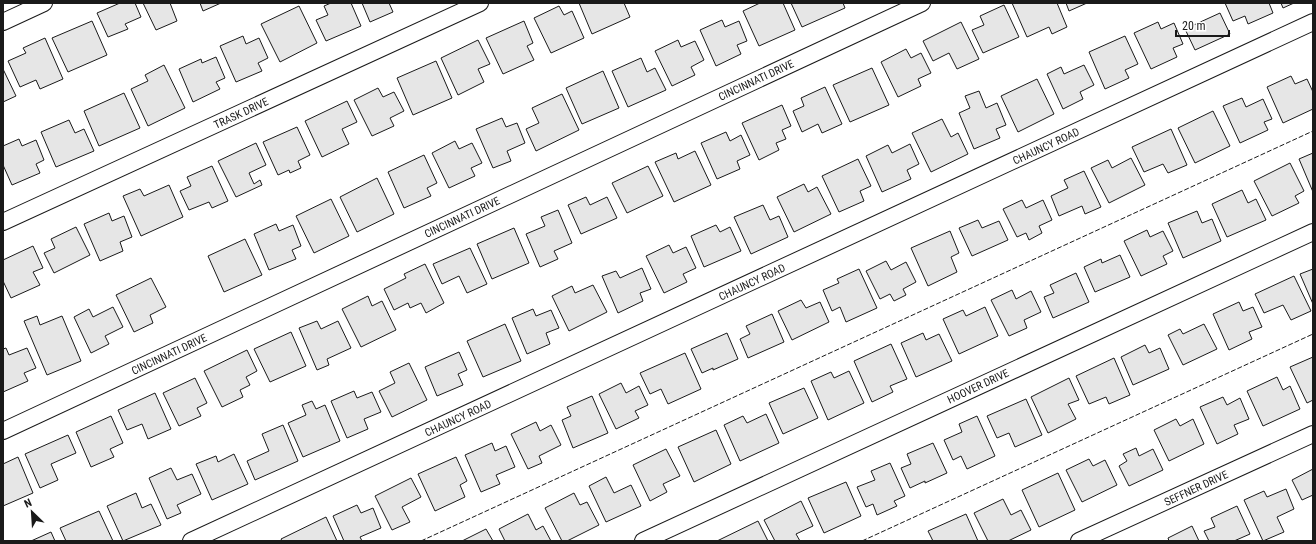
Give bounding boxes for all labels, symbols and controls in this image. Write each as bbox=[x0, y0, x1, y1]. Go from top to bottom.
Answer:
scale bar bbox=[1176, 12, 1229, 38]
text: 20 m bbox=[1182, 19, 1206, 33]
street label: CINCINNATI DRIVE bbox=[716, 57, 796, 104]
street label: TRASK DRIVE bbox=[212, 95, 271, 132]
street label: CHAUNCY ROAD bbox=[1011, 125, 1082, 168]
street label: CINCINNATI DRIVE bbox=[422, 194, 502, 241]
street label: CHAUNCY ROAD bbox=[717, 261, 788, 304]
street label: CINCINNATI DRIVE bbox=[129, 331, 209, 378]
street label: HOOVER DRIVE bbox=[945, 366, 1012, 406]
street label: CHAUNCY ROAD bbox=[423, 397, 494, 440]
street label: SEFFNER DRIVE bbox=[1162, 468, 1231, 509]
north arrow bbox=[12, 492, 52, 532]
text: N bbox=[22, 496, 34, 511]

